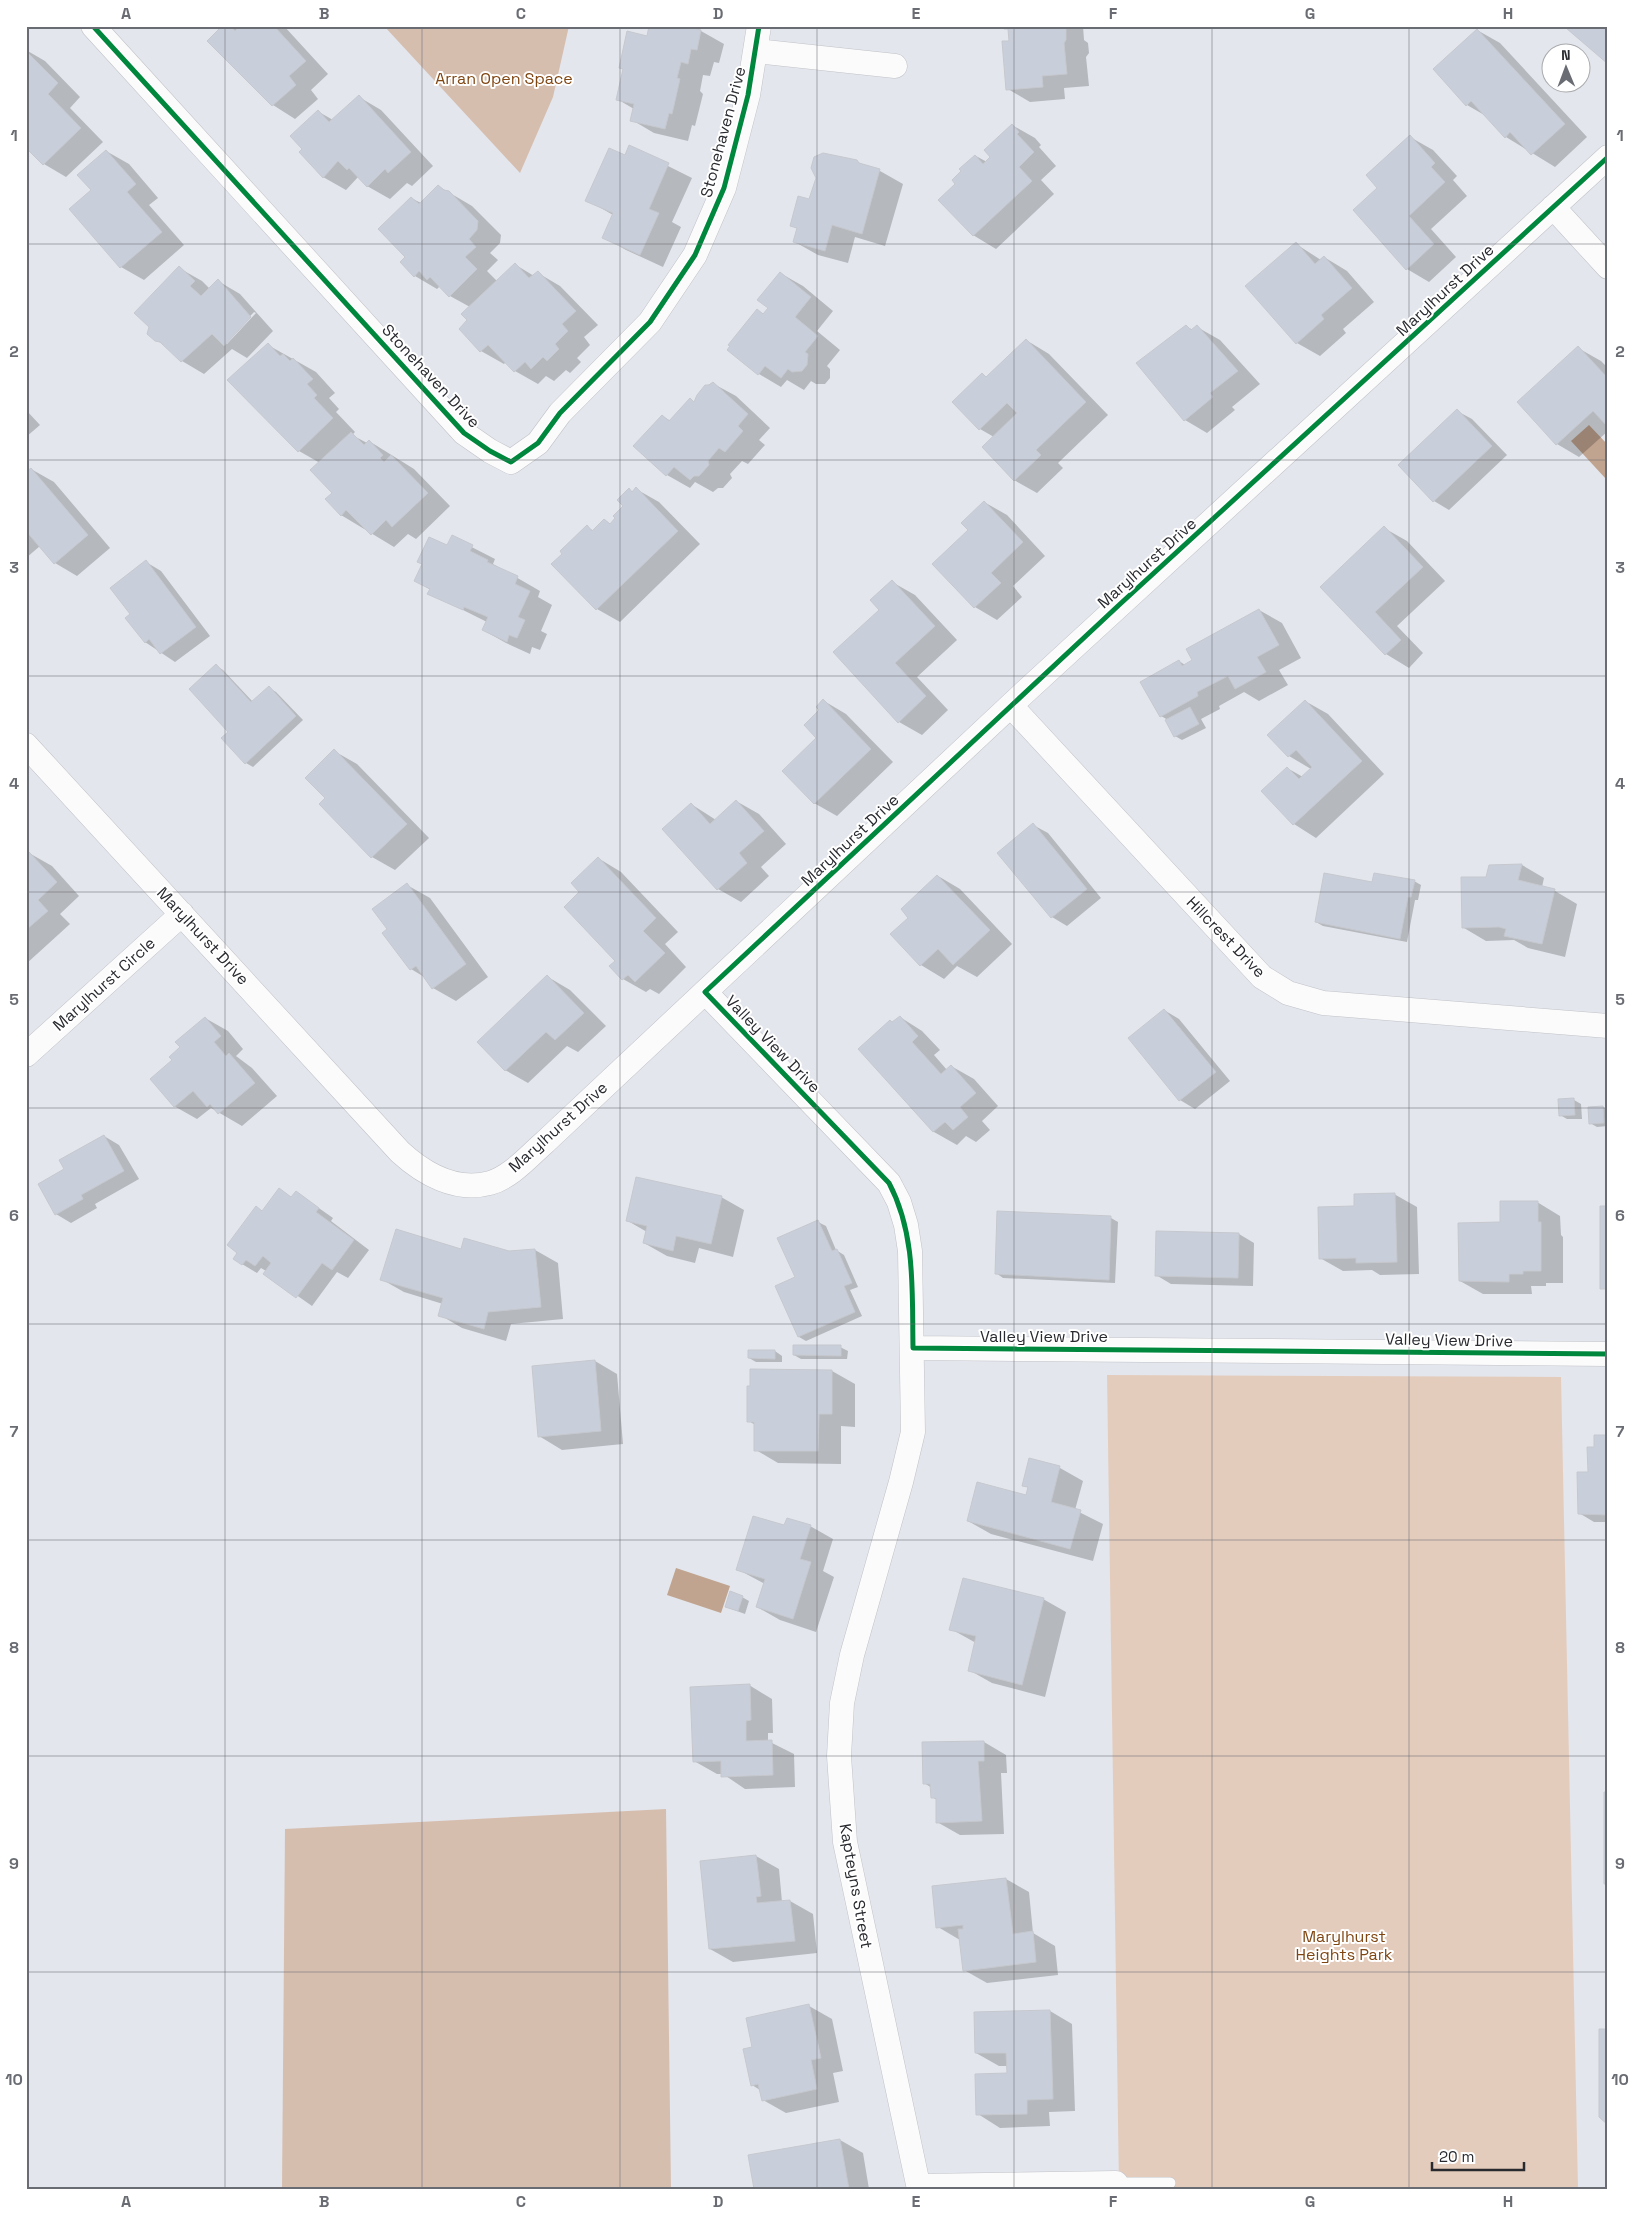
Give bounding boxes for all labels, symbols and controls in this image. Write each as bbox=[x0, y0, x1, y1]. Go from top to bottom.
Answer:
text: A bbox=[121, 3, 131, 24]
text: B bbox=[319, 3, 329, 24]
text: C bbox=[516, 3, 526, 24]
text: D bbox=[713, 3, 723, 24]
text: E bbox=[912, 3, 921, 24]
text: F bbox=[1109, 3, 1118, 24]
text: G bbox=[1305, 3, 1315, 24]
text: H bbox=[1503, 3, 1513, 24]
north arrow bbox=[1542, 42, 1592, 92]
text: N bbox=[1561, 46, 1571, 64]
street label: Stonehaven Drive bbox=[695, 64, 751, 200]
park label: Arran Open Space bbox=[435, 68, 573, 89]
text: 1 bbox=[10, 125, 18, 146]
text: 1 bbox=[1616, 125, 1624, 146]
street label: Marylhurst Drive bbox=[1392, 239, 1498, 341]
street label: Stonehaven Drive bbox=[377, 320, 485, 432]
text: 2 bbox=[9, 341, 19, 362]
text: 2 bbox=[1615, 341, 1625, 362]
street label: Marylhurst Drive bbox=[1093, 513, 1201, 613]
text: 3 bbox=[9, 557, 19, 578]
text: 3 bbox=[1615, 557, 1625, 578]
text: 4 bbox=[9, 773, 19, 794]
text: 4 bbox=[1615, 773, 1625, 794]
street label: Marylhurst Drive bbox=[797, 789, 903, 891]
street label: Marylhurst Drive bbox=[152, 883, 254, 989]
street label: Hillcrest Drive bbox=[1182, 892, 1270, 982]
street label: Marylhurst Circle bbox=[48, 932, 160, 1036]
text: 5 bbox=[9, 989, 19, 1010]
text: 5 bbox=[1615, 989, 1625, 1010]
street label: Valley View Drive bbox=[721, 991, 825, 1097]
street label: Marylhurst Drive bbox=[504, 1077, 612, 1177]
text: 6 bbox=[9, 1205, 19, 1226]
text: 6 bbox=[1615, 1205, 1625, 1226]
street label: Valley View Drive bbox=[980, 1326, 1108, 1347]
street label: Valley View Drive bbox=[1385, 1328, 1513, 1352]
text: 7 bbox=[10, 1421, 19, 1442]
text: 7 bbox=[1616, 1421, 1625, 1442]
text: 8 bbox=[9, 1637, 19, 1658]
text: 8 bbox=[1615, 1637, 1625, 1658]
street label: Kapteyns Street bbox=[835, 1822, 877, 1950]
text: 9 bbox=[9, 1853, 19, 1874]
text: 9 bbox=[1615, 1853, 1625, 1874]
park label: Marylhurst Heights Park bbox=[1296, 1926, 1393, 1965]
text: 10 bbox=[5, 2069, 23, 2090]
text: 10 bbox=[1611, 2069, 1629, 2090]
scale bar bbox=[1432, 2140, 1524, 2172]
text: 20 m bbox=[1439, 2147, 1474, 2166]
text: A bbox=[121, 2191, 131, 2212]
text: B bbox=[319, 2191, 329, 2212]
text: C bbox=[516, 2191, 526, 2212]
text: D bbox=[713, 2191, 723, 2212]
text: E bbox=[912, 2191, 921, 2212]
text: F bbox=[1109, 2191, 1118, 2212]
text: G bbox=[1305, 2191, 1315, 2212]
text: H bbox=[1503, 2191, 1513, 2212]

